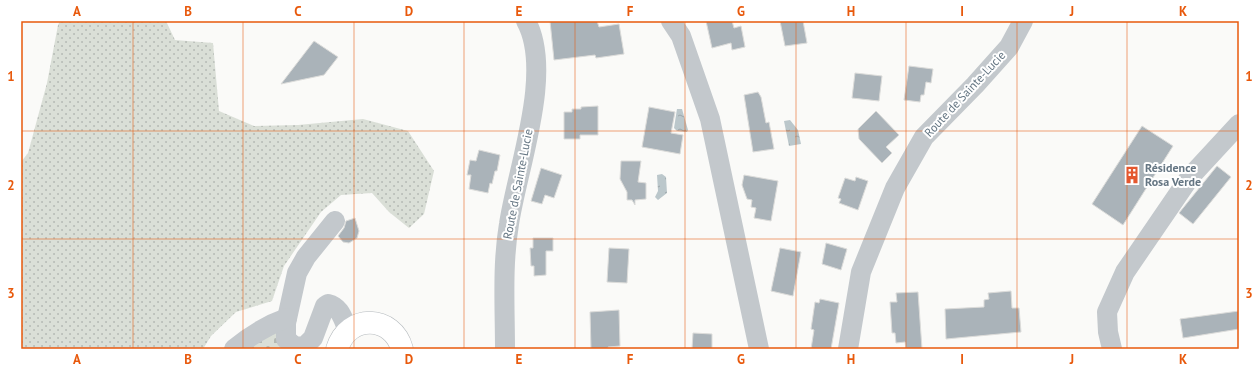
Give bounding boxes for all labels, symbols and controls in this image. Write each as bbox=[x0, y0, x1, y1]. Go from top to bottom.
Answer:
text: A bbox=[73, 3, 81, 20]
text: B bbox=[184, 3, 192, 20]
text: C bbox=[294, 3, 302, 20]
text: D bbox=[405, 3, 413, 20]
text: E bbox=[516, 3, 523, 20]
text: F bbox=[627, 3, 634, 20]
text: G bbox=[737, 3, 745, 20]
text: H bbox=[847, 3, 855, 20]
text: I bbox=[960, 3, 964, 20]
text: J bbox=[1069, 3, 1074, 20]
text: K bbox=[1179, 3, 1187, 20]
street label: Route de Sainte-Lucie bbox=[921, 48, 1008, 140]
text: 1 bbox=[7, 68, 15, 85]
text: 1 bbox=[1245, 68, 1253, 85]
street label: Route de Sainte-Lucie bbox=[499, 127, 536, 240]
place label: Résidence Rosa Verde bbox=[1145, 160, 1201, 189]
building icon: Résidence Rosa Verde bbox=[1122, 165, 1142, 185]
text: 2 bbox=[7, 177, 15, 194]
text: 2 bbox=[1245, 177, 1253, 194]
text: 3 bbox=[7, 285, 15, 302]
text: 3 bbox=[1245, 285, 1253, 302]
text: A bbox=[73, 351, 81, 368]
text: B bbox=[184, 351, 192, 368]
text: C bbox=[294, 351, 302, 368]
text: D bbox=[405, 351, 413, 368]
text: E bbox=[516, 351, 523, 368]
text: F bbox=[627, 351, 634, 368]
text: G bbox=[737, 351, 745, 368]
text: H bbox=[847, 351, 855, 368]
text: I bbox=[960, 351, 964, 368]
text: J bbox=[1069, 351, 1074, 368]
text: K bbox=[1179, 351, 1187, 368]

